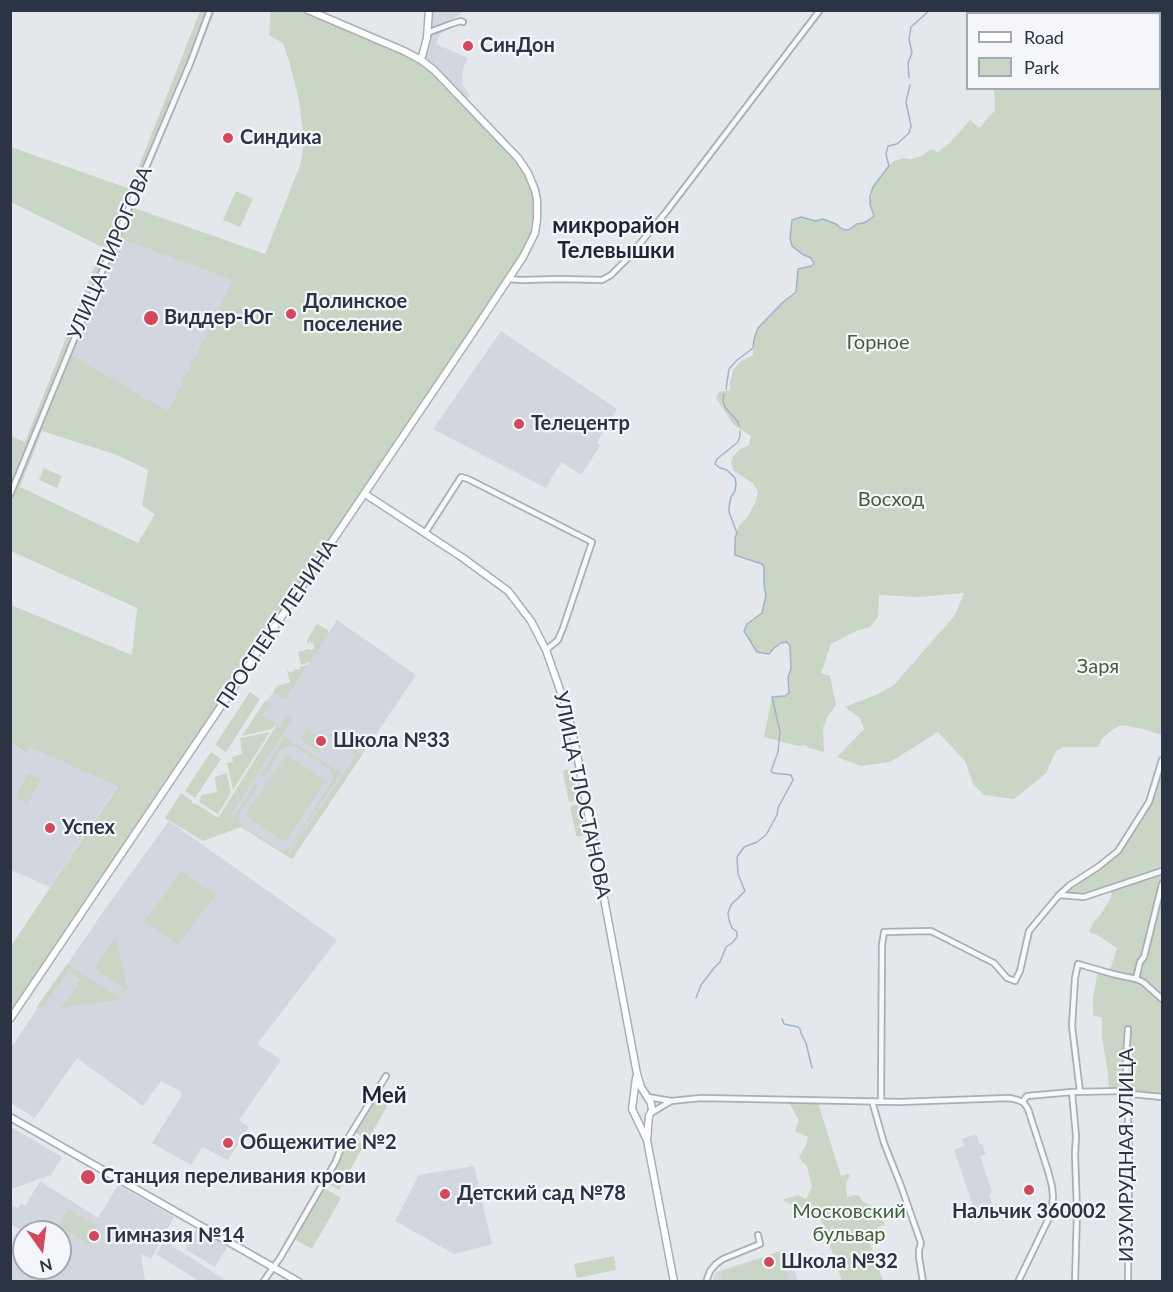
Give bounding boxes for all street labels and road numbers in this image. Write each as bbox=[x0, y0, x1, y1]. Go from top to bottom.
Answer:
street label: УЛИЦА ПИРОГОВА bbox=[63, 163, 157, 343]
street label: ПРОСПЕКТ ЛЕНИНА bbox=[212, 535, 342, 713]
street label: УЛИЦА ТЛОСТАНОВА bbox=[548, 689, 616, 901]
street label: ИЗУМРУДНАЯ УЛИЦА bbox=[1115, 1048, 1139, 1262]

